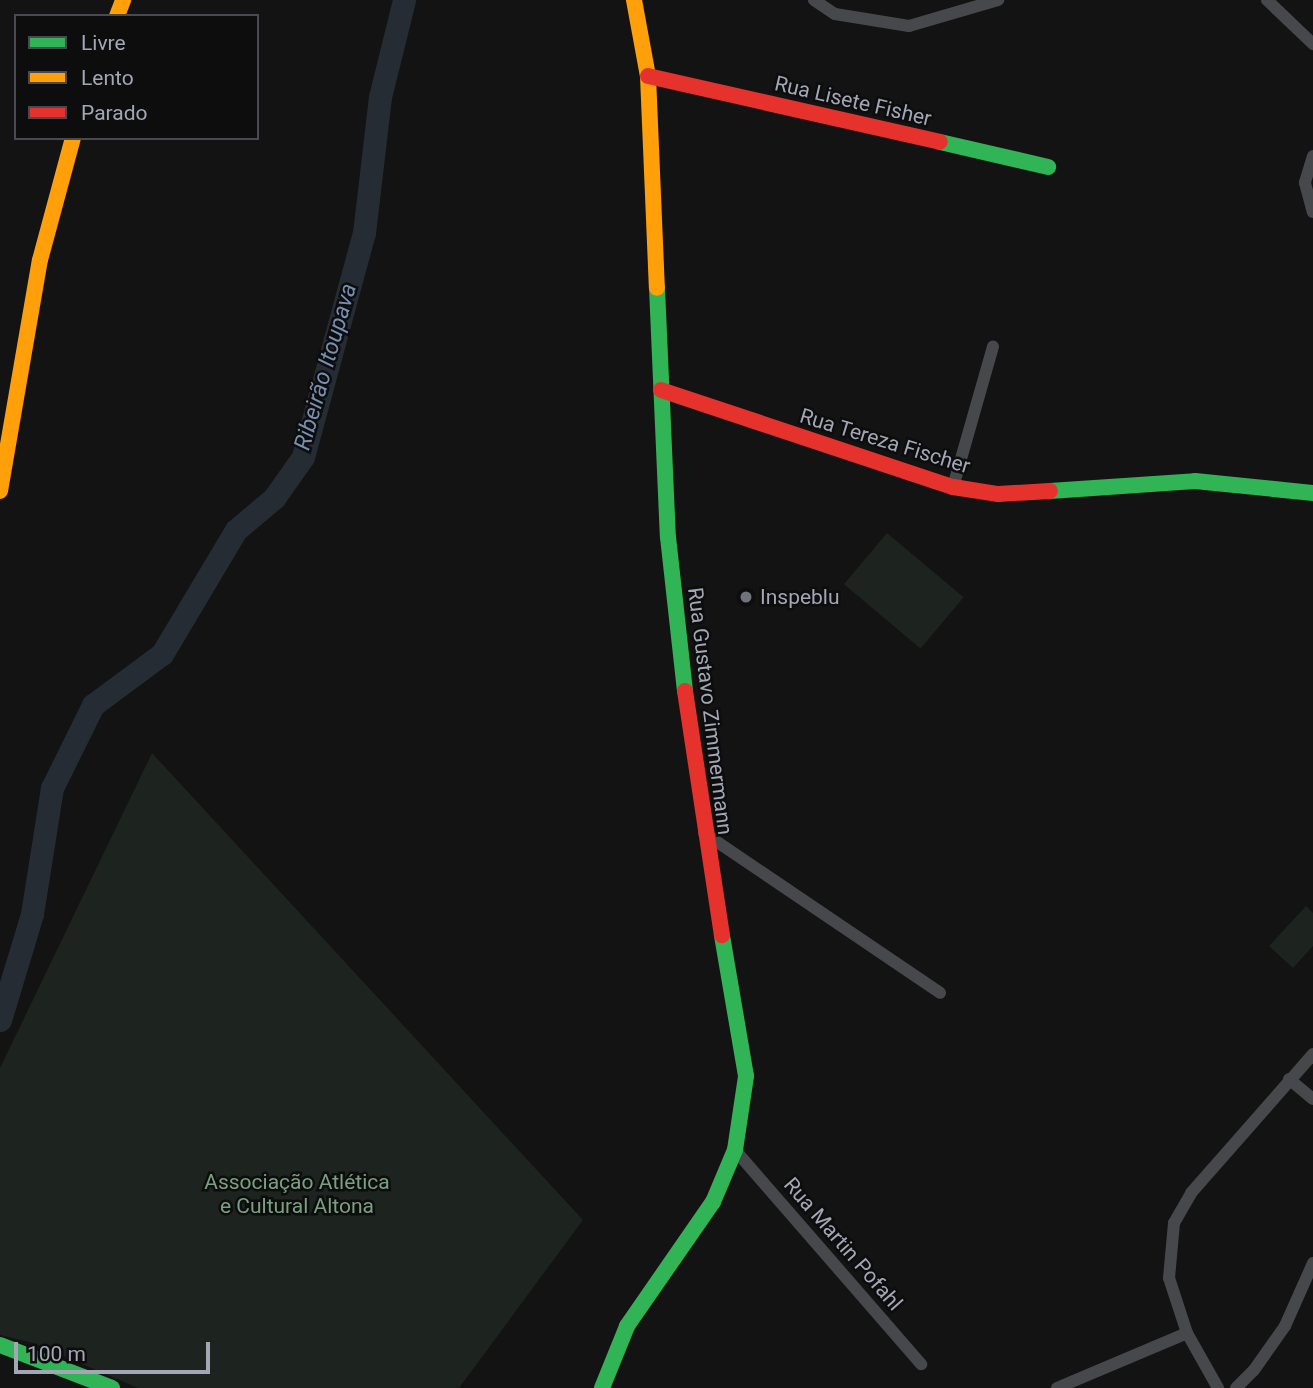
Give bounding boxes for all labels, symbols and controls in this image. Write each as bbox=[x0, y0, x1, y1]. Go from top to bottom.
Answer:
legend bbox=[14, 14, 259, 140]
text: Livre bbox=[81, 31, 126, 55]
text: Lento bbox=[81, 66, 134, 90]
street label: Rua Lisete Fisher bbox=[772, 71, 934, 131]
text: Parado bbox=[81, 101, 148, 125]
water label: Ribeirão Itoupava bbox=[289, 281, 363, 453]
street label: Rua Tereza Fischer bbox=[797, 403, 973, 479]
place label: Inspeblu bbox=[760, 584, 840, 610]
street label: Rua Gustavo Zimmermann bbox=[682, 586, 738, 836]
marker: Inspeblu bbox=[738, 589, 754, 605]
park label: Associação Atlética e Cultural Altona bbox=[204, 1169, 390, 1219]
street label: Rua Martin Pofahl bbox=[778, 1172, 908, 1316]
scale bar bbox=[18, 1328, 214, 1372]
text: 100 m bbox=[27, 1342, 86, 1366]

